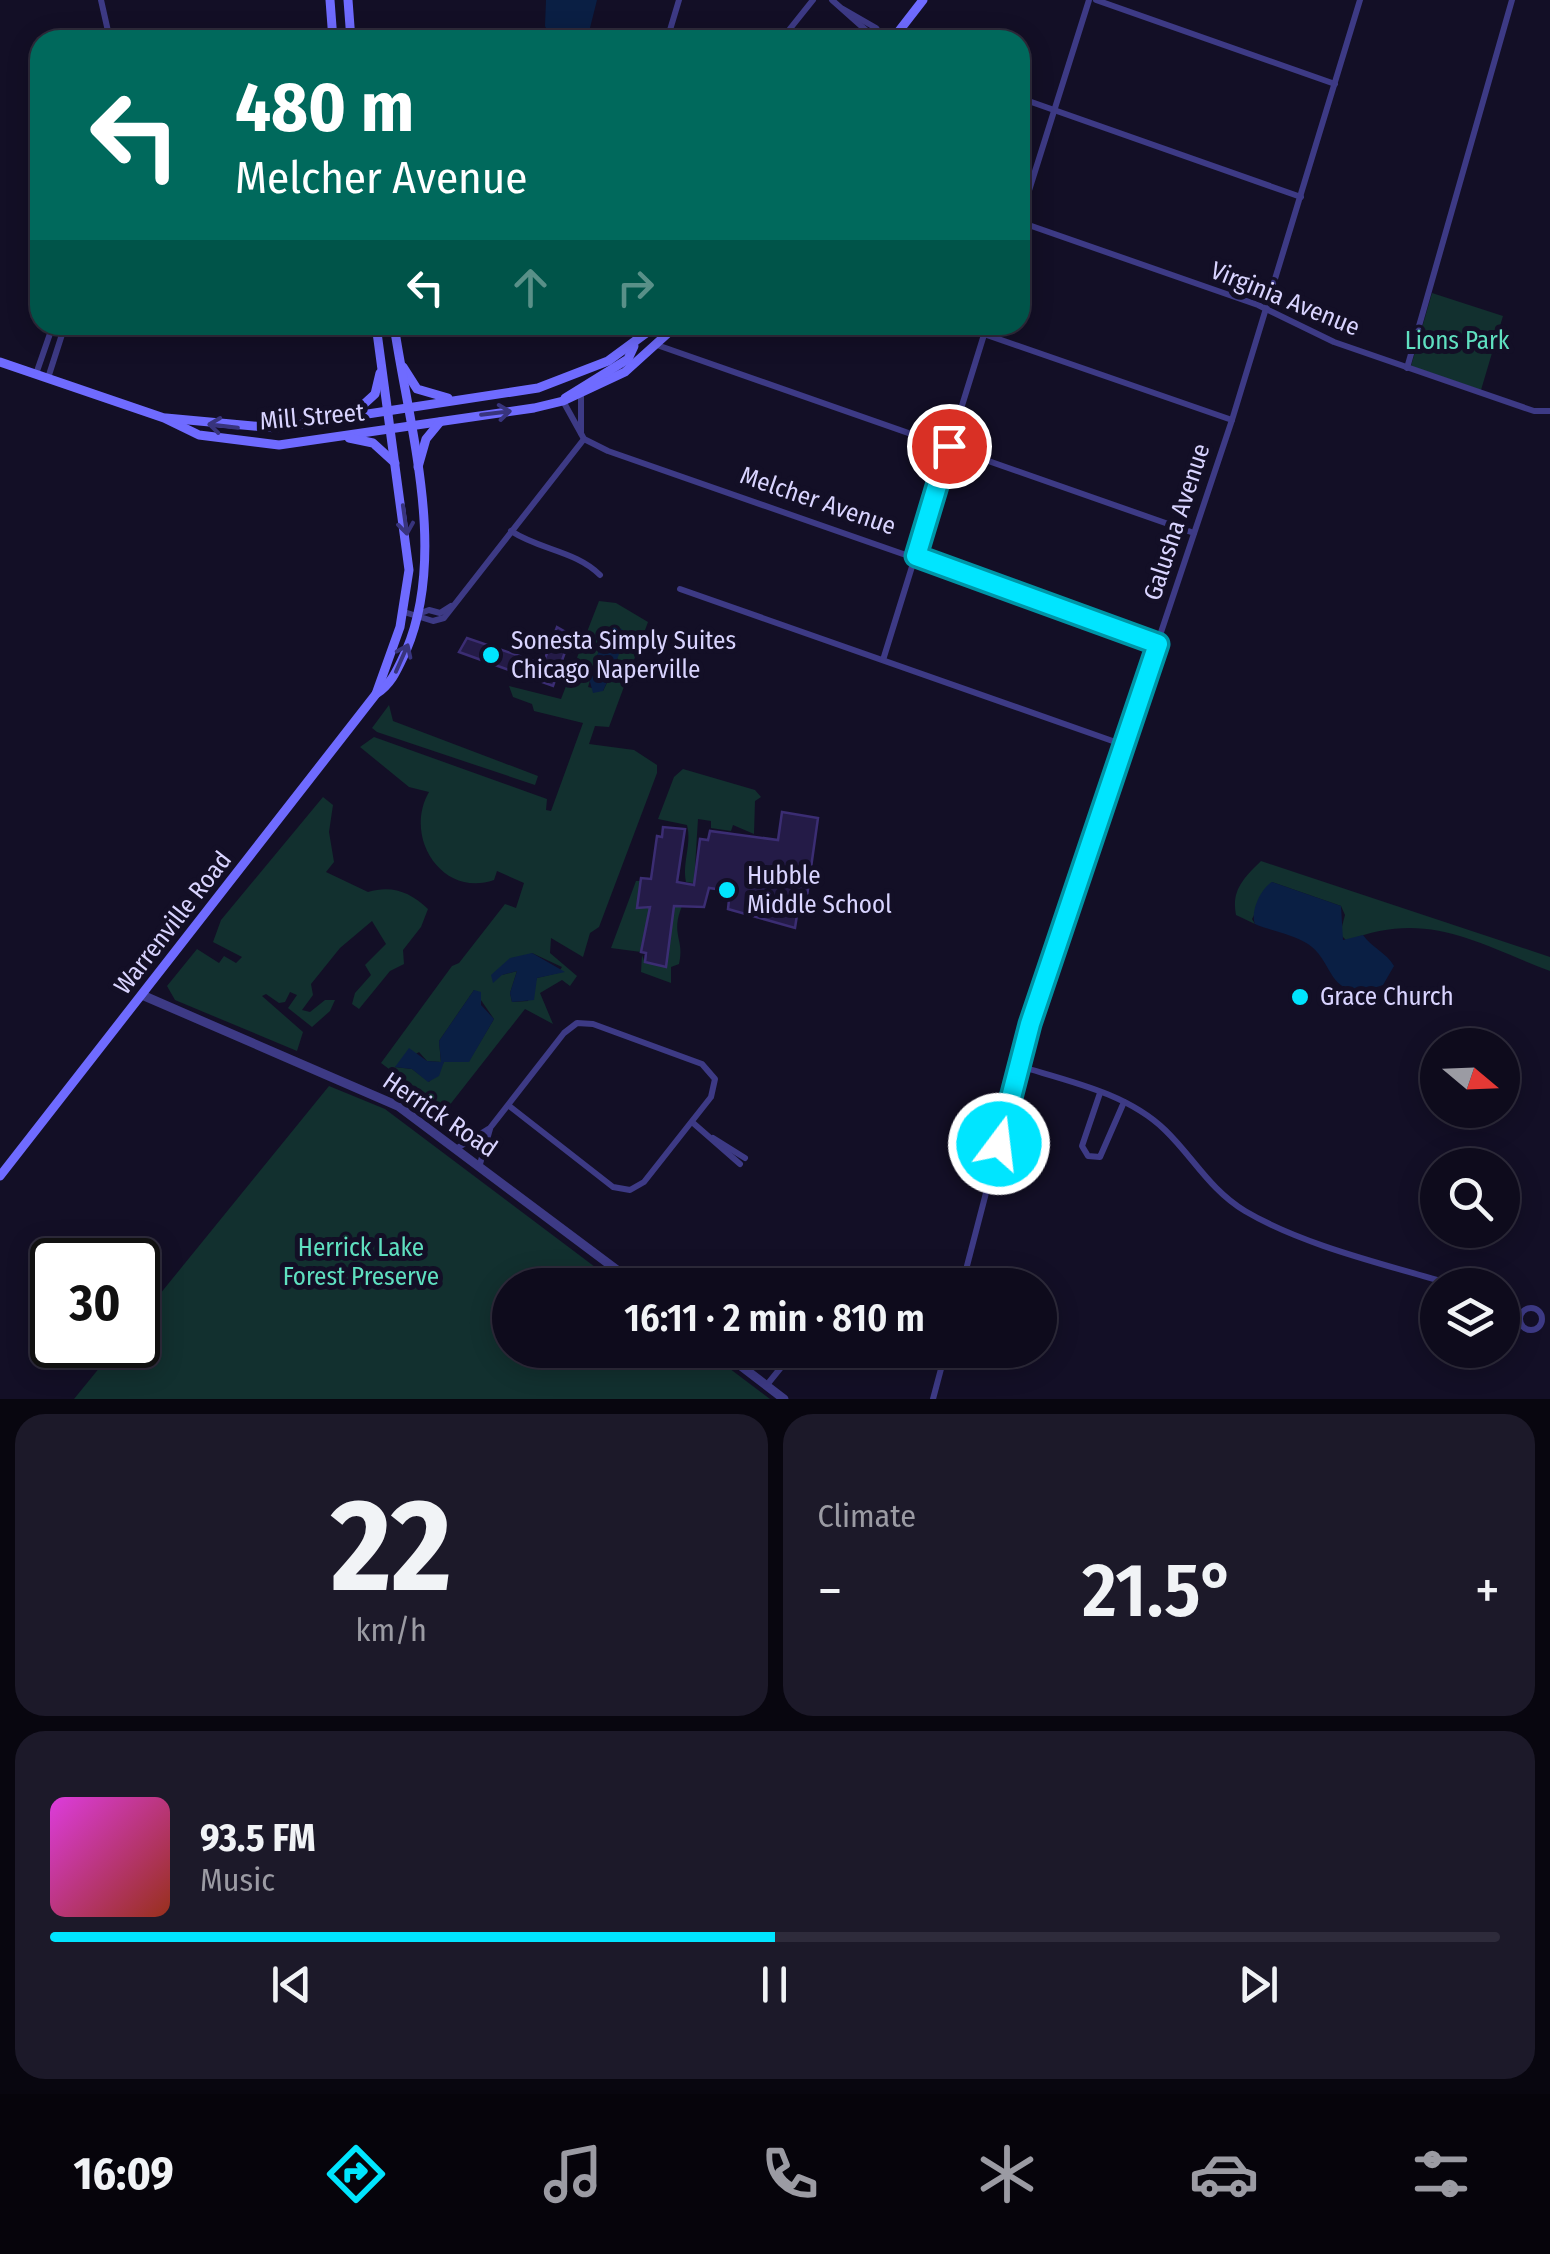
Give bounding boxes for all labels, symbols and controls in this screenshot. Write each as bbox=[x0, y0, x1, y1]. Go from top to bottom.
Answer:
text: 480 m bbox=[235, 66, 414, 150]
icon: left bbox=[70, 70, 200, 200]
text: Melcher Avenue bbox=[235, 151, 528, 205]
street label: Virginia Avenue bbox=[1206, 255, 1364, 343]
icon: left bbox=[398, 260, 453, 315]
icon: ahead bbox=[503, 260, 558, 315]
icon: right bbox=[608, 260, 663, 315]
park label: Lions Park bbox=[1405, 326, 1510, 356]
street label: Mill Street bbox=[259, 397, 366, 437]
one-way arrow bbox=[479, 403, 511, 422]
pin bbox=[907, 404, 992, 489]
one-way arrow bbox=[207, 416, 239, 434]
icon: arrive bbox=[922, 419, 977, 474]
street label: Galusha Avenue bbox=[1138, 440, 1216, 604]
street label: Melcher Avenue bbox=[736, 460, 900, 542]
one-way arrow bbox=[397, 504, 415, 536]
place label: Sonesta Simply Suites Chicago Naperville bbox=[511, 626, 736, 685]
one-way arrow bbox=[394, 643, 412, 674]
marker: Sonesta Simply Suites Chicago Naperville bbox=[480, 644, 502, 666]
street label: Warrenville Road bbox=[108, 846, 238, 1000]
place label: Hubble Middle School bbox=[747, 861, 892, 920]
marker: Hubble Middle School bbox=[716, 879, 738, 901]
place label: Grace Church bbox=[1320, 982, 1454, 1012]
marker: Grace Church bbox=[1289, 986, 1311, 1008]
north arrow bbox=[1420, 1028, 1520, 1128]
map controls bbox=[1420, 1028, 1520, 1368]
street label: Herrick Road bbox=[377, 1066, 503, 1164]
position arrow bbox=[947, 1092, 1051, 1196]
button: search bbox=[1420, 1148, 1520, 1248]
park label: Herrick Lake Forest Preserve bbox=[283, 1233, 439, 1292]
speed limit sign: 30 bbox=[30, 1238, 160, 1368]
button: layers bbox=[1420, 1268, 1520, 1368]
text: 16:11 · 2 min · 810 m bbox=[624, 1295, 925, 1341]
text: 22 bbox=[331, 1468, 451, 1624]
text: Climate bbox=[818, 1497, 916, 1535]
text: 21.5° bbox=[1082, 1546, 1235, 1636]
text: − bbox=[818, 1558, 842, 1624]
text: + bbox=[1475, 1558, 1500, 1624]
text: km/h bbox=[356, 1611, 427, 1649]
text: 93.5 FM bbox=[200, 1815, 316, 1861]
text: Music bbox=[200, 1861, 275, 1899]
icon: previous bbox=[264, 1957, 319, 2012]
icon: pause bbox=[747, 1957, 802, 2012]
icon: next bbox=[1231, 1957, 1286, 2012]
icon: directions bbox=[321, 2139, 391, 2209]
icon: music bbox=[538, 2139, 608, 2209]
icon: phone bbox=[755, 2139, 825, 2209]
icon: climate bbox=[972, 2139, 1042, 2209]
icon: car bbox=[1189, 2139, 1259, 2209]
icon: filters bbox=[1406, 2139, 1476, 2209]
text: 16:09 bbox=[74, 2147, 174, 2201]

